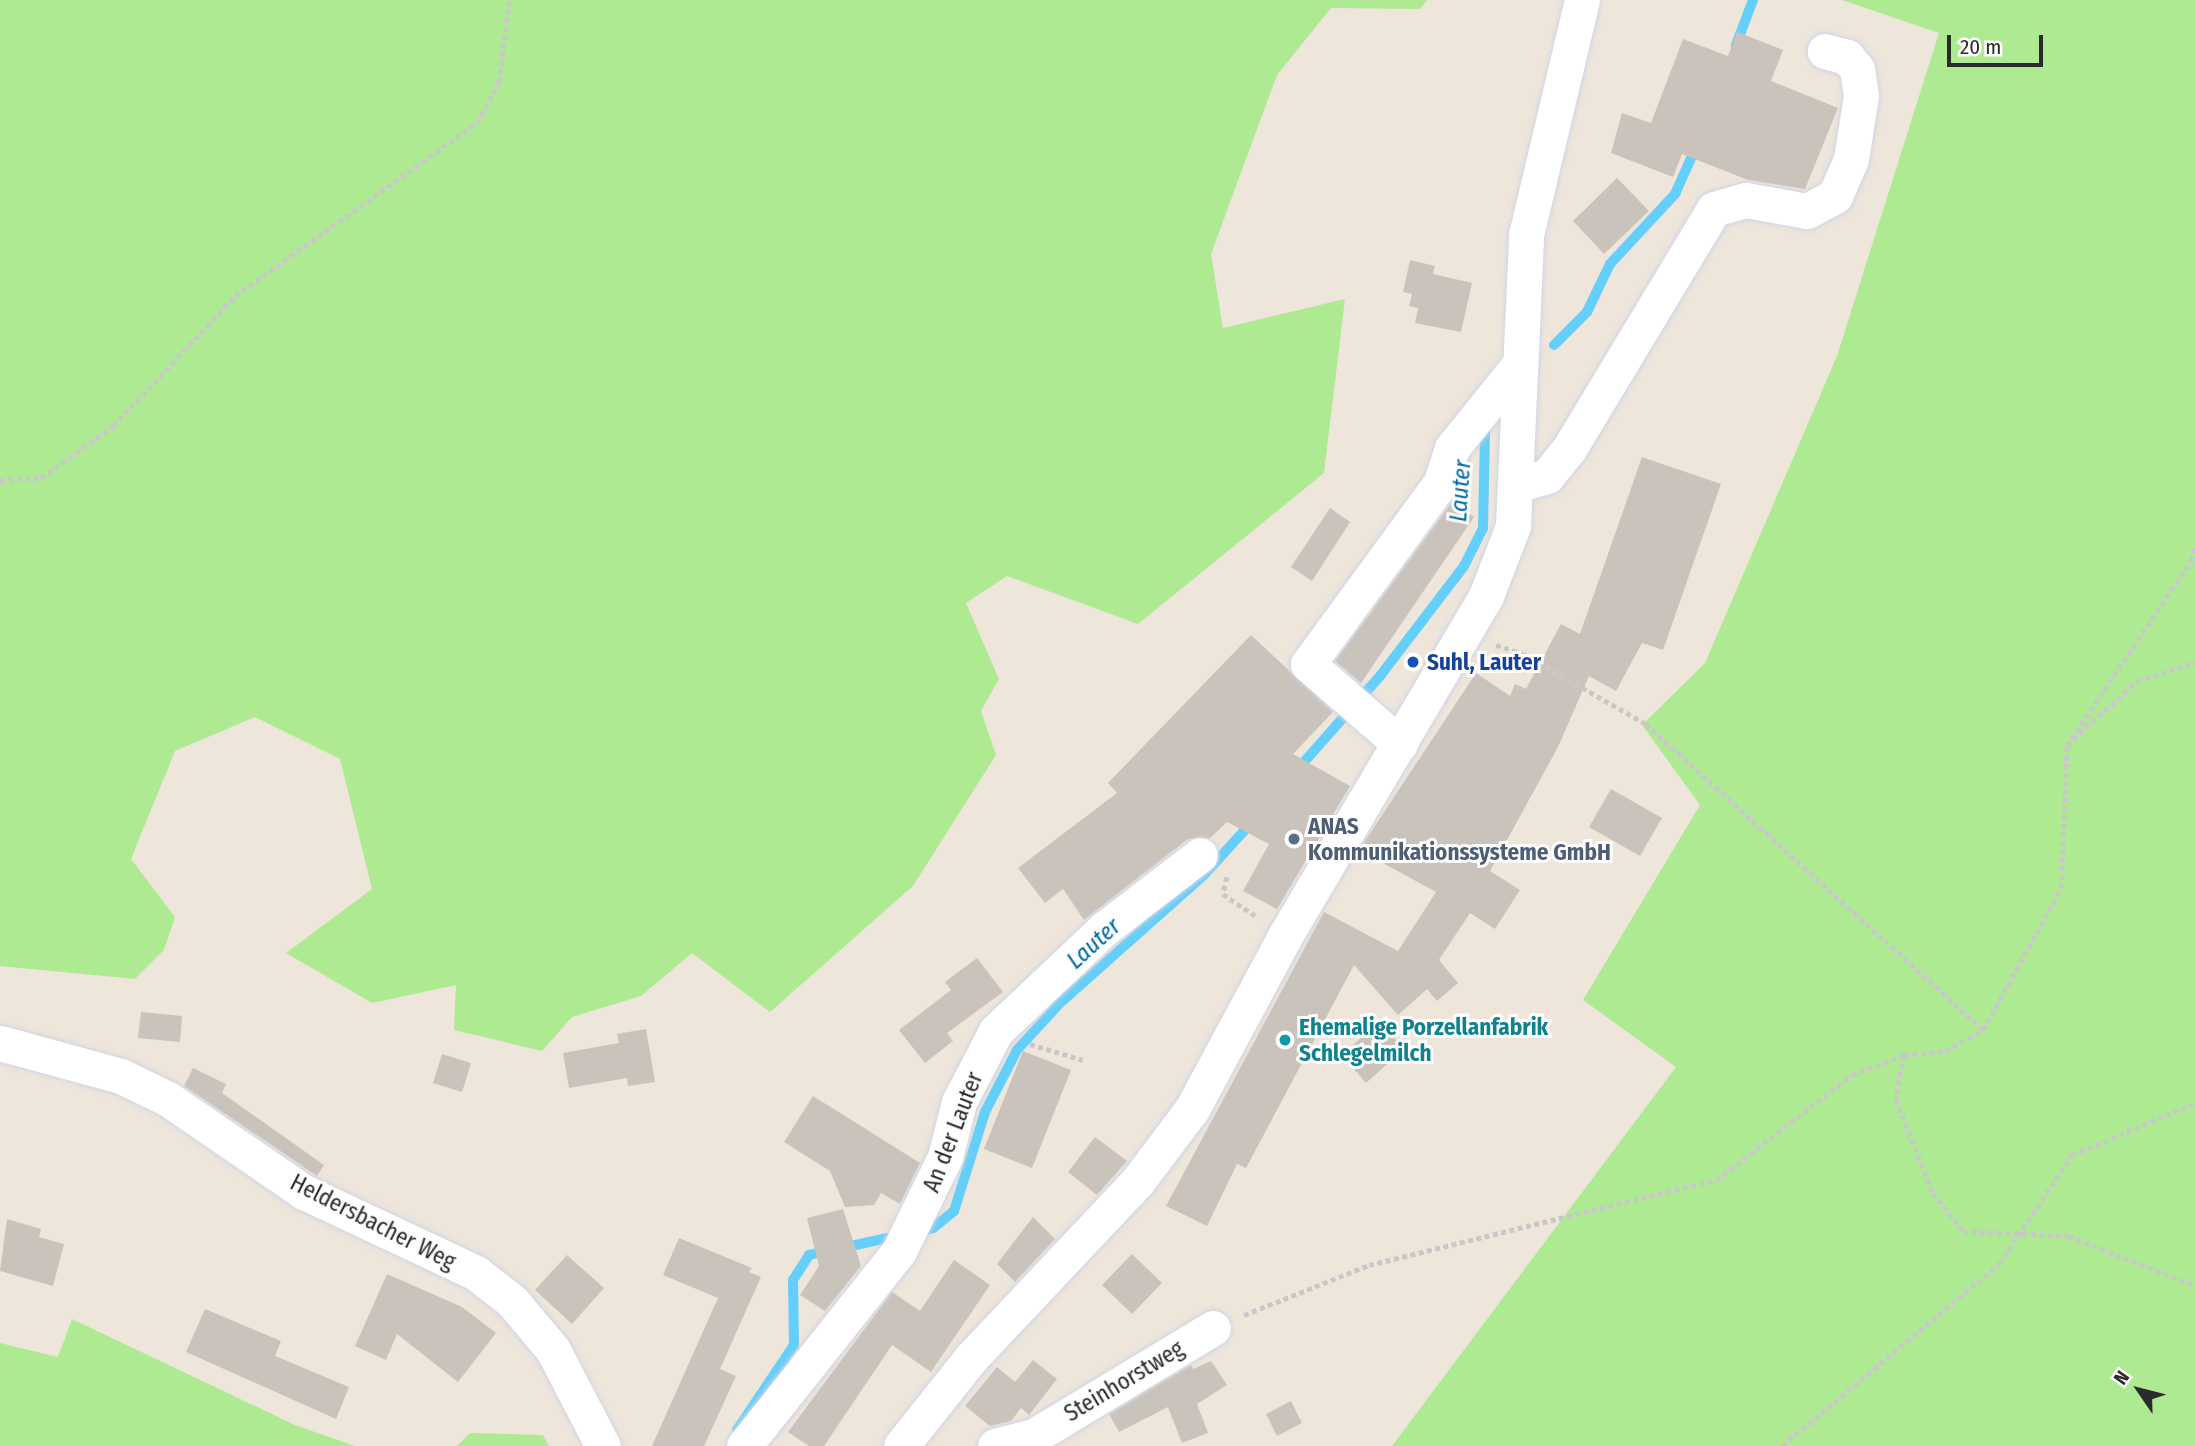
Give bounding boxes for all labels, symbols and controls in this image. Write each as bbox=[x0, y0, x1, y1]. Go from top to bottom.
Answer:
scale bar bbox=[1950, 21, 2046, 65]
text: 20 m bbox=[1960, 34, 2001, 60]
water label: Lauter bbox=[1444, 459, 1478, 523]
place label: Suhl, Lauter bbox=[1427, 648, 1541, 676]
marker: Suhl, Lauter bbox=[1405, 654, 1421, 670]
place label: ANAS Kommunikationssysteme GmbH bbox=[1308, 812, 1611, 866]
marker: ANAS Kommunikationssysteme GmbH bbox=[1286, 831, 1302, 847]
water label: Lauter bbox=[1061, 913, 1127, 975]
place label: Ehemalige Porzellanfabrik Schlegelmilch bbox=[1299, 1013, 1548, 1067]
marker: Ehemalige Porzellanfabrik Schlegelmilch bbox=[1277, 1032, 1293, 1048]
street label: An der Lauter bbox=[917, 1068, 989, 1196]
street label: Heldersbacher Weg bbox=[286, 1168, 460, 1276]
street label: Steinhorstweg bbox=[1059, 1335, 1189, 1427]
north arrow bbox=[2104, 1355, 2174, 1425]
text: N bbox=[2109, 1366, 2134, 1389]

